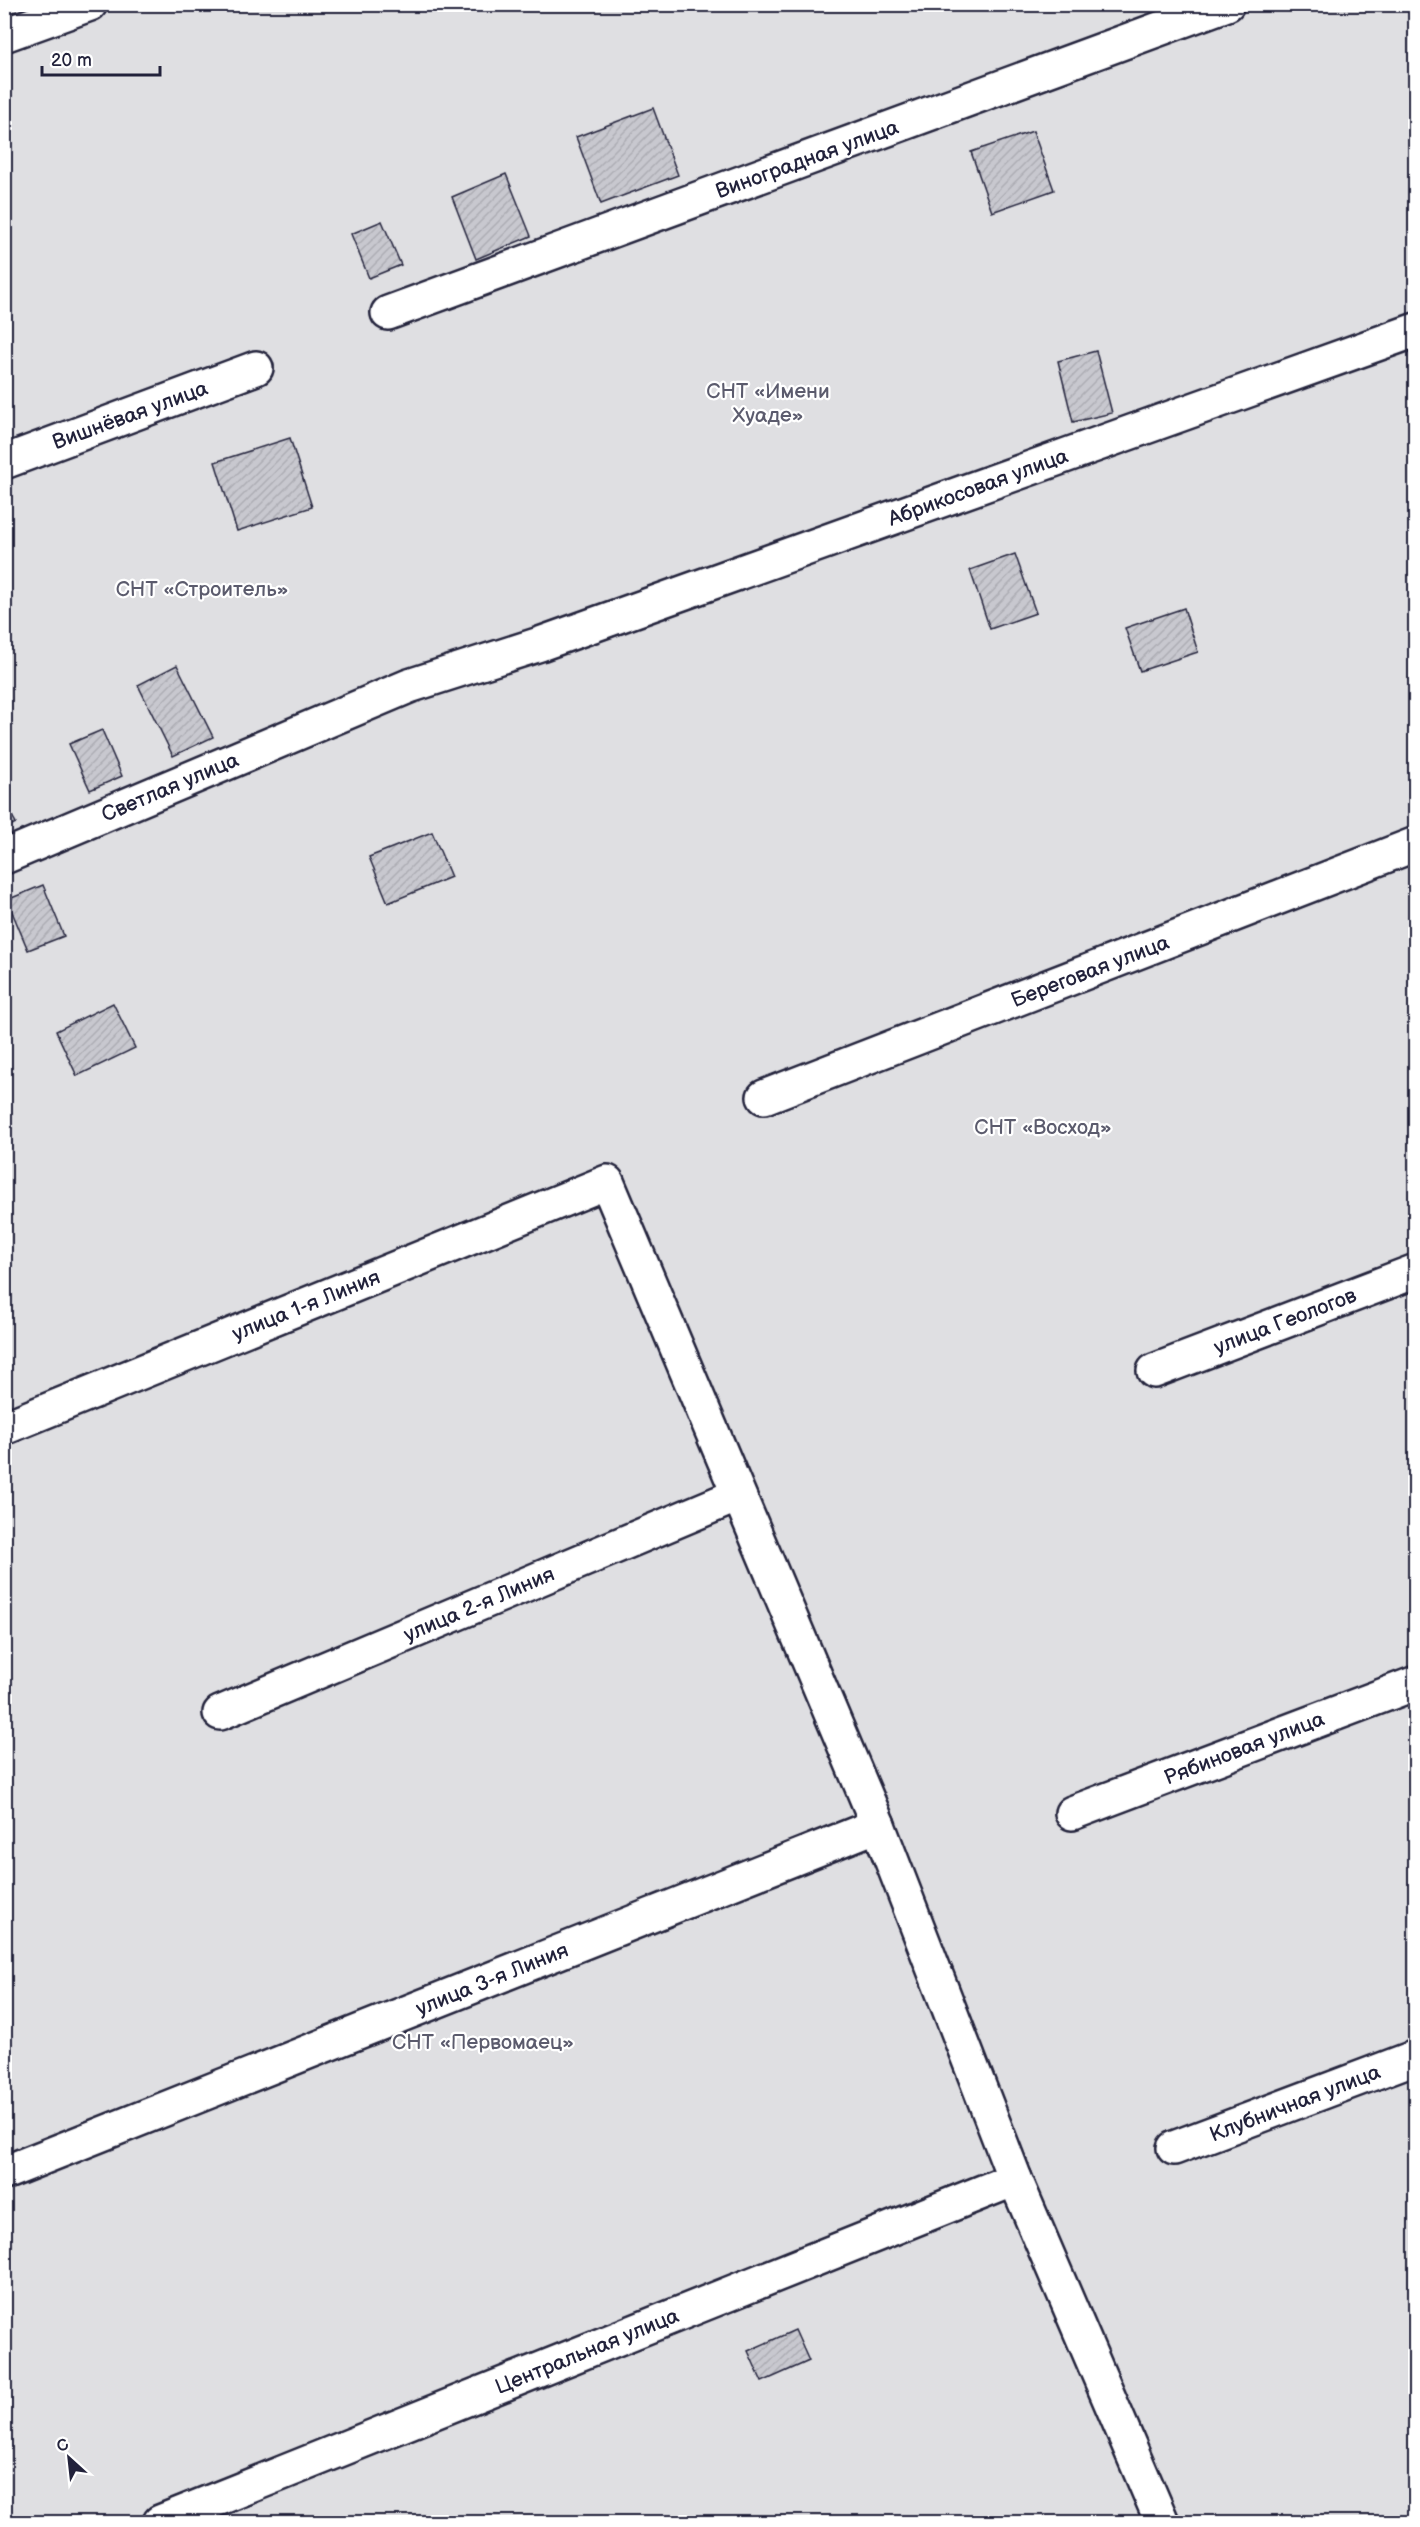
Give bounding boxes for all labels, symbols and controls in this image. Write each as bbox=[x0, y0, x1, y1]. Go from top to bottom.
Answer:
scale bar bbox=[42, 39, 160, 77]
text: 20 m bbox=[51, 50, 92, 71]
street label: Виноградная улица bbox=[712, 115, 903, 204]
street label: Вишнёвая улица bbox=[49, 376, 212, 455]
park label: СНТ «Имени Хуаде» bbox=[706, 379, 830, 428]
street label: Абрикосовая улица bbox=[884, 443, 1072, 532]
park label: СНТ «Строитель» bbox=[116, 577, 288, 602]
street label: Светлая улица bbox=[98, 747, 243, 828]
street label: Береговая улица bbox=[1008, 930, 1173, 1013]
park label: СНТ «Восход» bbox=[974, 1115, 1112, 1140]
street label: улица 1-я Линия bbox=[229, 1264, 384, 1347]
street label: улица Геологов bbox=[1211, 1283, 1360, 1360]
street label: улица 2-я Линия bbox=[400, 1561, 558, 1648]
street label: Рябиновая улица bbox=[1160, 1706, 1328, 1791]
street label: улица 3-я Линия bbox=[412, 1938, 572, 2021]
park label: СНТ «Первомаец» bbox=[392, 2030, 574, 2055]
street label: Клубничная улица bbox=[1206, 2059, 1385, 2148]
street label: Центральная улица bbox=[492, 2303, 683, 2400]
north arrow bbox=[39, 2428, 99, 2488]
text: С bbox=[54, 2435, 72, 2457]

